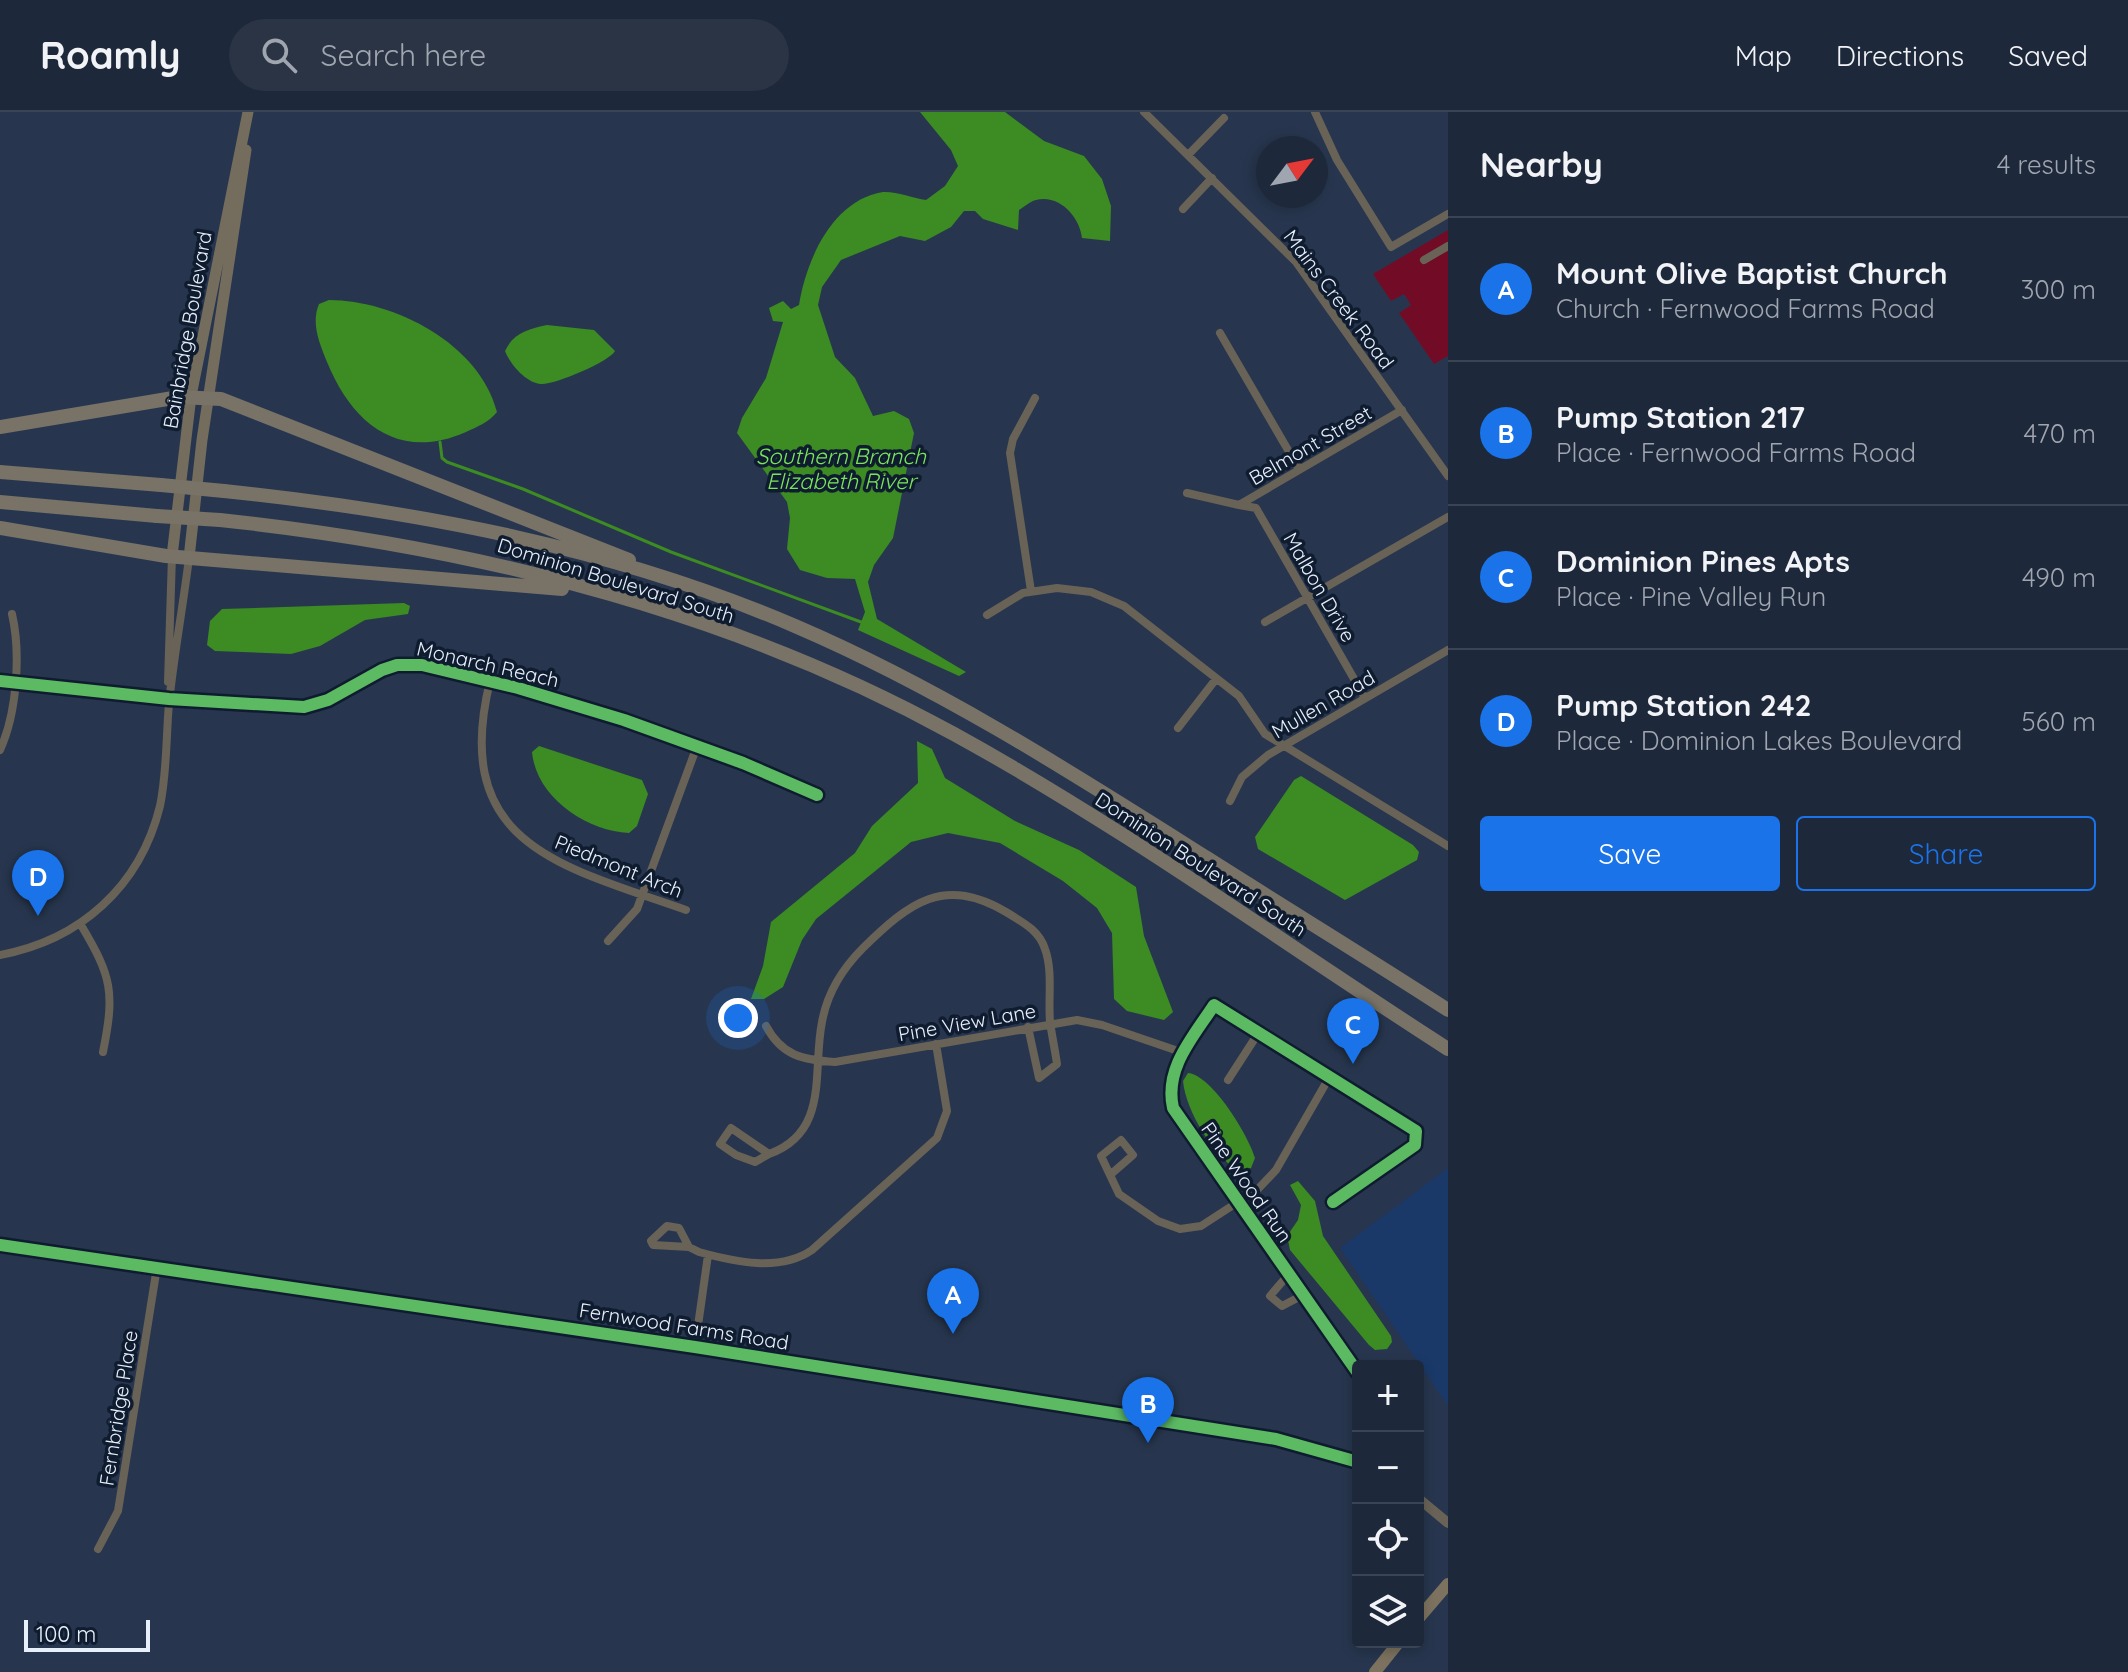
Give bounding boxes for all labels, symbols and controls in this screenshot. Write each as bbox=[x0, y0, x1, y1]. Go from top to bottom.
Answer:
search box bbox=[229, 19, 789, 91]
text: Roamly bbox=[40, 31, 181, 79]
icon: search bbox=[257, 33, 301, 77]
text: Search here bbox=[321, 36, 486, 74]
text: Map bbox=[1735, 38, 1792, 73]
text: Directions bbox=[1836, 38, 1964, 73]
text: Saved bbox=[2008, 38, 2088, 73]
north arrow bbox=[1256, 136, 1328, 208]
text: Nearby bbox=[1480, 143, 1603, 186]
text: 4 results bbox=[1997, 148, 2096, 181]
street label: Mains Creek Road bbox=[1278, 224, 1400, 374]
street label: Bainbridge Boulevard bbox=[157, 229, 217, 431]
text: Mount Olive Baptist Church bbox=[1556, 254, 1948, 292]
text: A bbox=[1498, 273, 1514, 306]
text: 300 m bbox=[2021, 273, 2096, 306]
text: Church · Fernwood Farms Road bbox=[1556, 292, 1935, 325]
text: Pump Station 217 bbox=[1556, 398, 1805, 436]
street label: Belmont Street bbox=[1244, 400, 1376, 490]
text: B bbox=[1497, 417, 1515, 450]
text: 470 m bbox=[2023, 417, 2096, 450]
text: Place · Fernwood Farms Road bbox=[1556, 436, 1916, 469]
water label: Southern Branch Elizabeth River bbox=[756, 442, 927, 495]
street label: Malbon Drive bbox=[1279, 528, 1361, 646]
street label: Dominion Boulevard South bbox=[494, 532, 738, 628]
text: Dominion Pines Apts bbox=[1556, 542, 1850, 580]
text: C bbox=[1498, 561, 1514, 594]
text: 490 m bbox=[2022, 561, 2096, 594]
text: Place · Pine Valley Run bbox=[1556, 580, 1826, 613]
street label: Monarch Reach bbox=[414, 635, 562, 693]
street label: Mullen Road bbox=[1267, 664, 1379, 744]
text: Pump Station 242 bbox=[1556, 686, 1812, 724]
text: D bbox=[1497, 705, 1515, 738]
text: 560 m bbox=[2022, 705, 2096, 738]
text: Place · Dominion Lakes Boulevard bbox=[1556, 724, 1962, 757]
street label: Dominion Boulevard South bbox=[1091, 786, 1311, 942]
button: Save bbox=[1480, 816, 1780, 891]
button: Share bbox=[1796, 816, 2096, 891]
street label: Piedmont Arch bbox=[551, 829, 687, 903]
pin: D bbox=[12, 850, 64, 916]
your location bbox=[718, 998, 758, 1038]
street label: Pine View Lane bbox=[896, 998, 1038, 1046]
pin: C bbox=[1327, 998, 1379, 1064]
street label: Pine Wood Run bbox=[1196, 1117, 1298, 1247]
pin: A bbox=[927, 1268, 979, 1334]
street label: Fernwood Farms Road bbox=[577, 1297, 791, 1355]
street label: Fernbridge Place bbox=[93, 1329, 143, 1487]
map controls bbox=[1352, 1360, 1424, 1648]
button: + bbox=[1352, 1360, 1424, 1432]
pin: B bbox=[1122, 1377, 1174, 1443]
button: − bbox=[1352, 1432, 1424, 1504]
button: locate bbox=[1352, 1504, 1424, 1576]
button: layers bbox=[1352, 1576, 1424, 1648]
scale bar bbox=[24, 1616, 150, 1652]
text: 100 m bbox=[36, 1620, 96, 1648]

